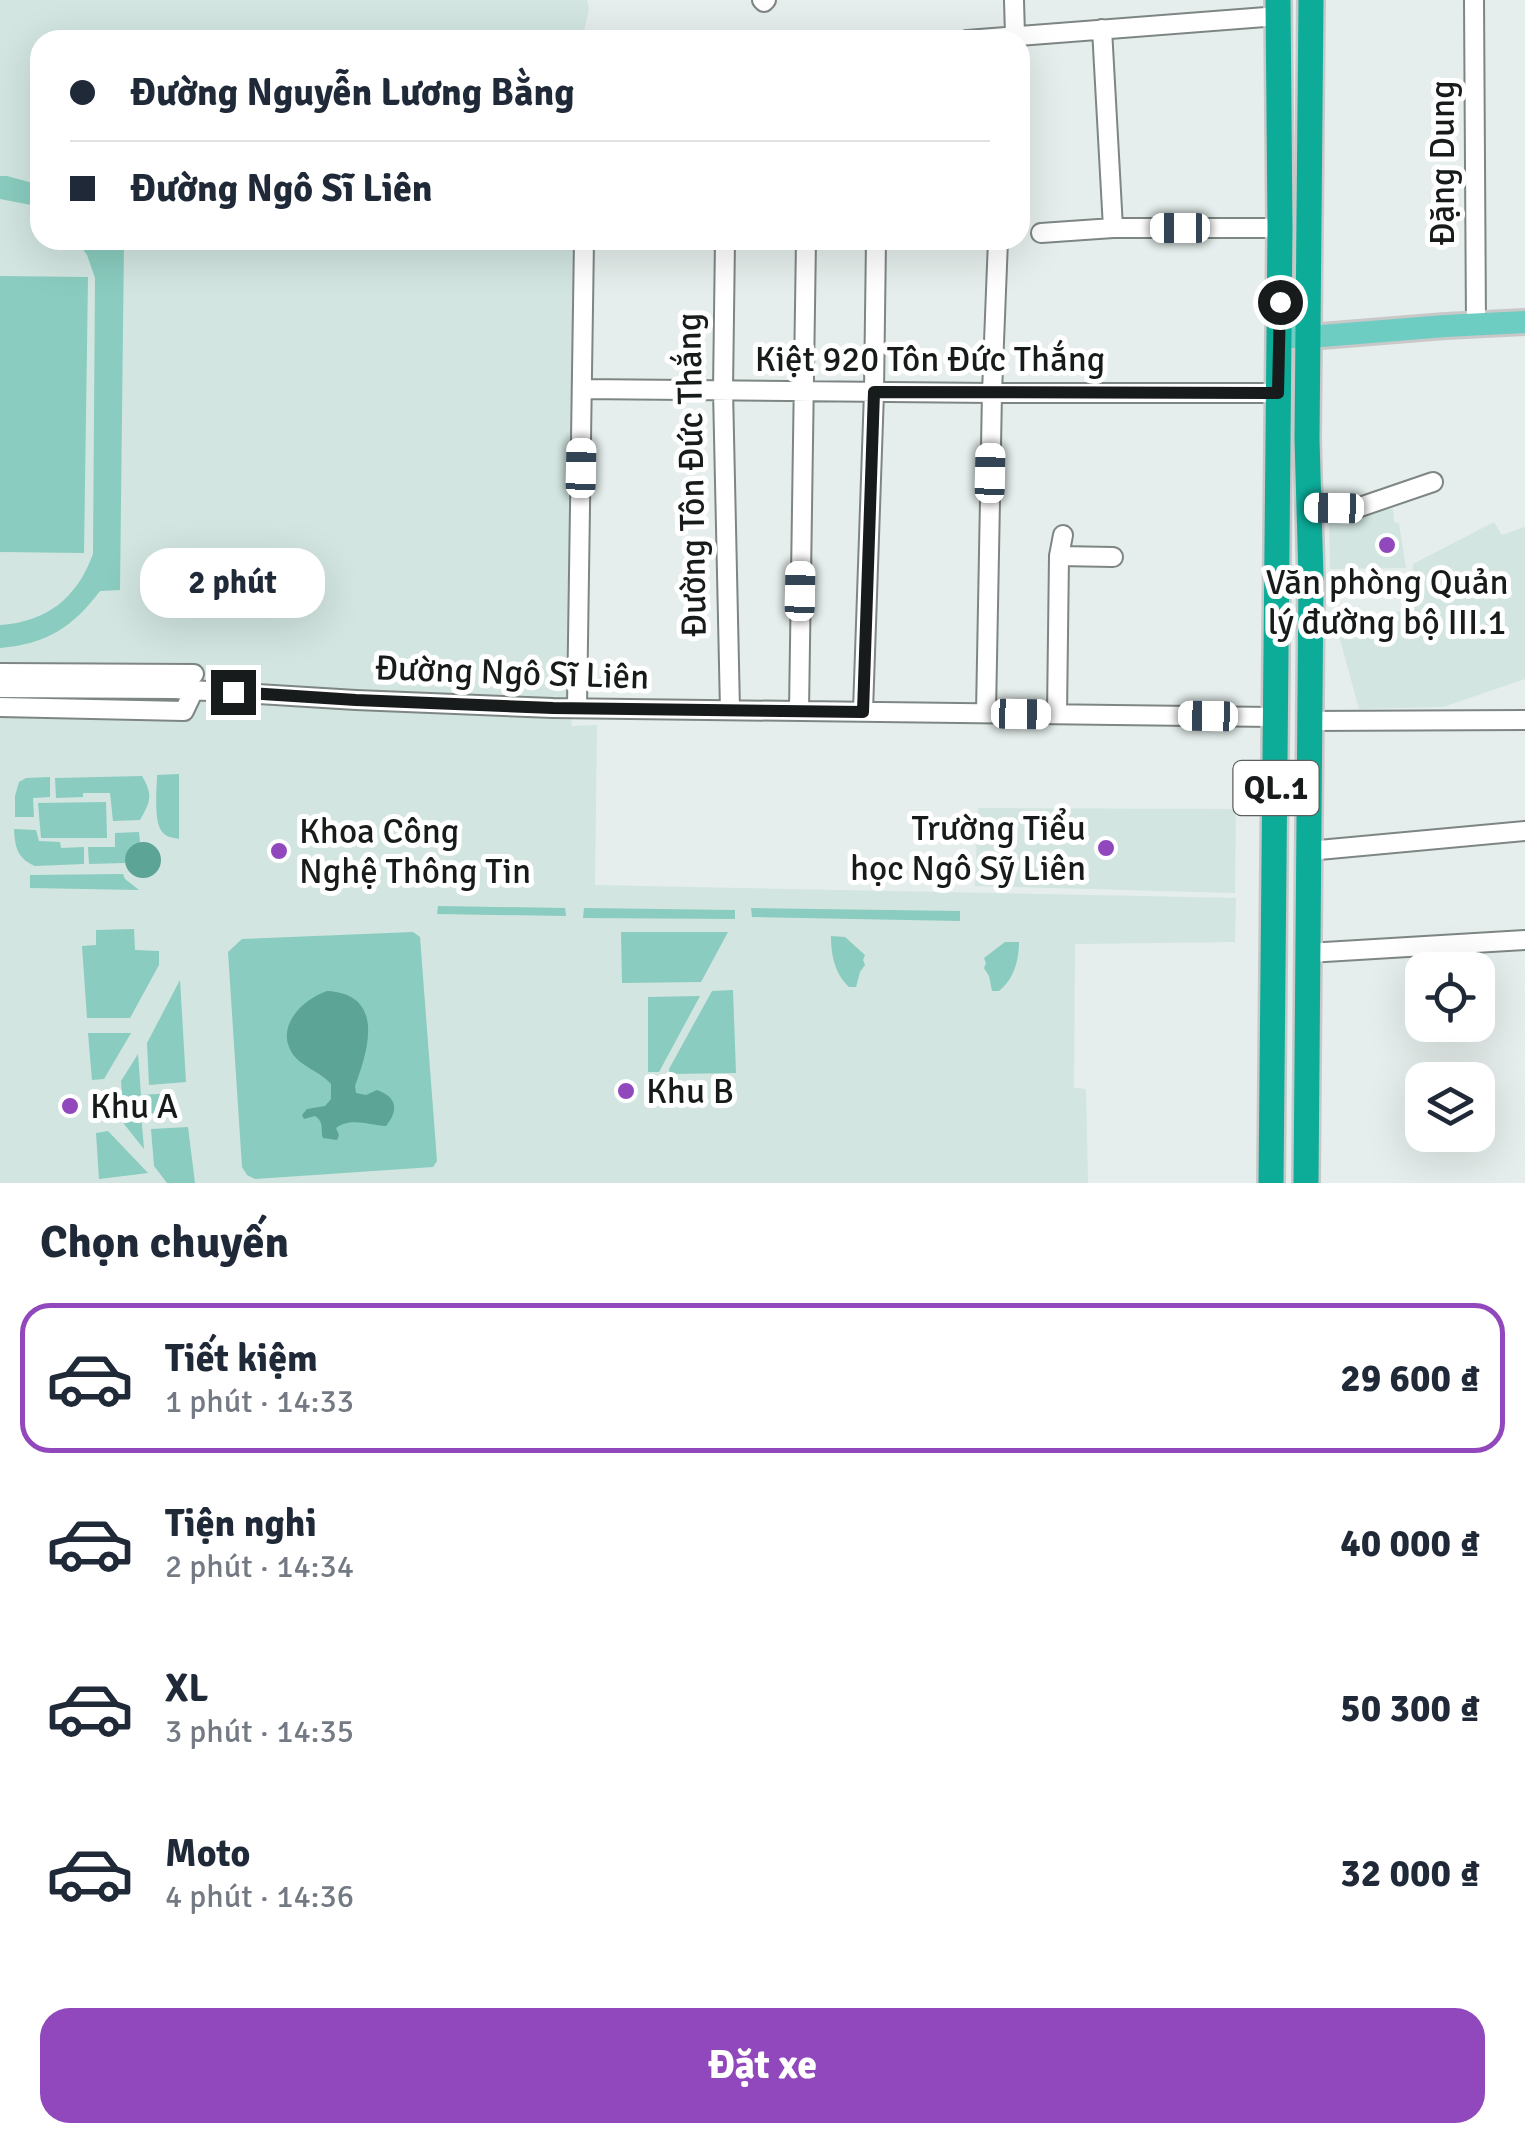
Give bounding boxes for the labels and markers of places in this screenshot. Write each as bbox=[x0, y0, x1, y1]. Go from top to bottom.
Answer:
marker: Văn phòng Quản lý đường bộ III.1 bbox=[1376, 534, 1398, 556]
place label: Văn phòng Quản lý đường bộ III.1 bbox=[1265, 561, 1509, 644]
place label: Trường Tiểu học Ngô Sỹ Liên bbox=[850, 807, 1086, 890]
place label: Khoa Công Nghệ Thông Tin bbox=[299, 810, 531, 893]
marker: Trường Tiểu học Ngô Sỹ Liên bbox=[1095, 837, 1117, 859]
marker: Khoa Công Nghệ Thông Tin bbox=[268, 840, 290, 862]
place label: Khu B bbox=[646, 1070, 734, 1113]
marker: Khu B bbox=[615, 1080, 637, 1102]
place label: Khu A bbox=[90, 1085, 178, 1128]
marker: Khu A bbox=[59, 1095, 81, 1117]

